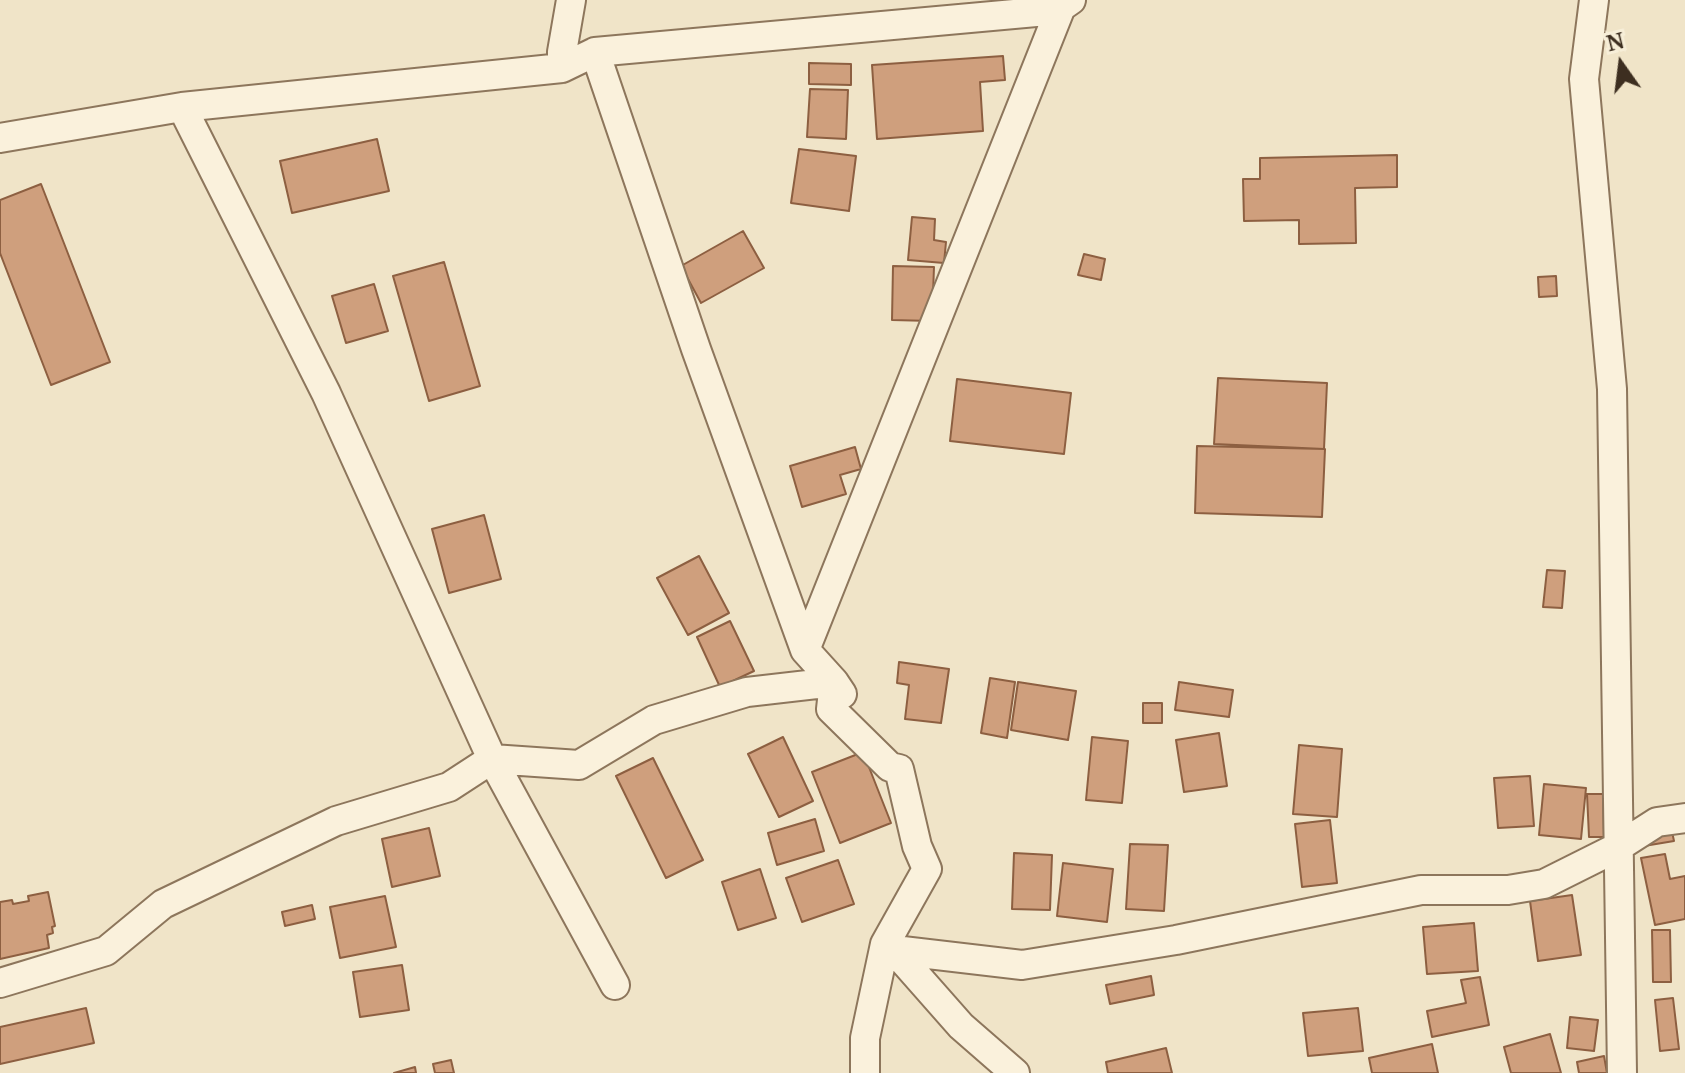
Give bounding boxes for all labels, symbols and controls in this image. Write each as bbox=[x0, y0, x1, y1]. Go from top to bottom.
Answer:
north arrow bbox=[1581, 24, 1661, 104]
text: N bbox=[1603, 24, 1627, 57]

